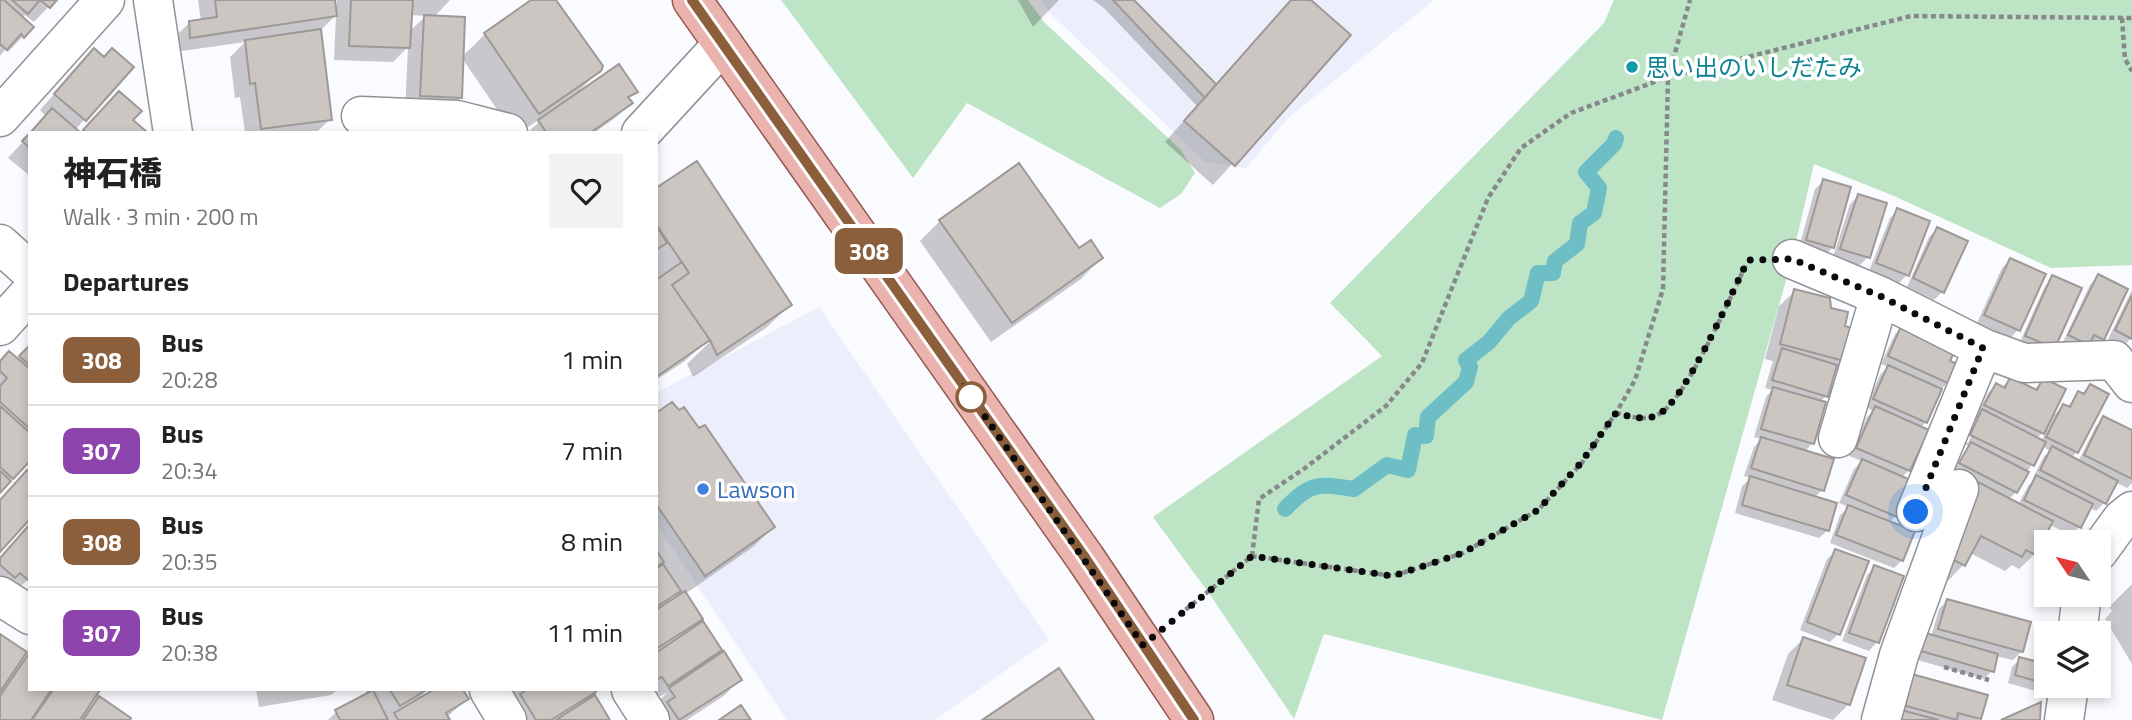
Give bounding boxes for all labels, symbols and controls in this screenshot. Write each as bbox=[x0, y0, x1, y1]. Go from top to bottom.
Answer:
place label: 思い出のいしだたみ bbox=[1646, 49, 1862, 85]
marker: 思い出のいしだたみ bbox=[1624, 59, 1640, 75]
text: 神石橋 bbox=[63, 148, 162, 198]
button: heart bbox=[549, 154, 623, 228]
text: Walk · 3 min · 200 m bbox=[63, 199, 259, 234]
line badge: 308 bbox=[829, 228, 909, 274]
text: 308 bbox=[849, 233, 889, 269]
text: Departures bbox=[63, 262, 189, 301]
text: Bus bbox=[161, 323, 203, 362]
text: 1 min bbox=[561, 340, 623, 379]
text: 308 bbox=[81, 342, 122, 378]
text: 20:28 bbox=[161, 362, 218, 397]
unlabelled marker bbox=[956, 382, 986, 412]
text: Bus bbox=[161, 414, 203, 453]
text: 7 min bbox=[561, 431, 623, 470]
text: 307 bbox=[81, 433, 122, 469]
text: 20:34 bbox=[161, 453, 218, 488]
place label: Lawson bbox=[717, 471, 795, 507]
marker: Lawson bbox=[695, 481, 711, 497]
your location bbox=[1898, 494, 1933, 529]
text: Bus bbox=[161, 505, 203, 544]
text: 8 min bbox=[561, 522, 623, 561]
text: 308 bbox=[81, 524, 122, 560]
north arrow bbox=[2034, 530, 2110, 607]
map controls bbox=[2034, 530, 2111, 698]
text: 20:35 bbox=[161, 544, 218, 579]
text: Bus bbox=[161, 596, 203, 635]
text: 11 min bbox=[547, 613, 623, 652]
text: 307 bbox=[81, 615, 122, 651]
button: layers bbox=[2034, 621, 2111, 698]
text: 20:38 bbox=[161, 635, 218, 670]

